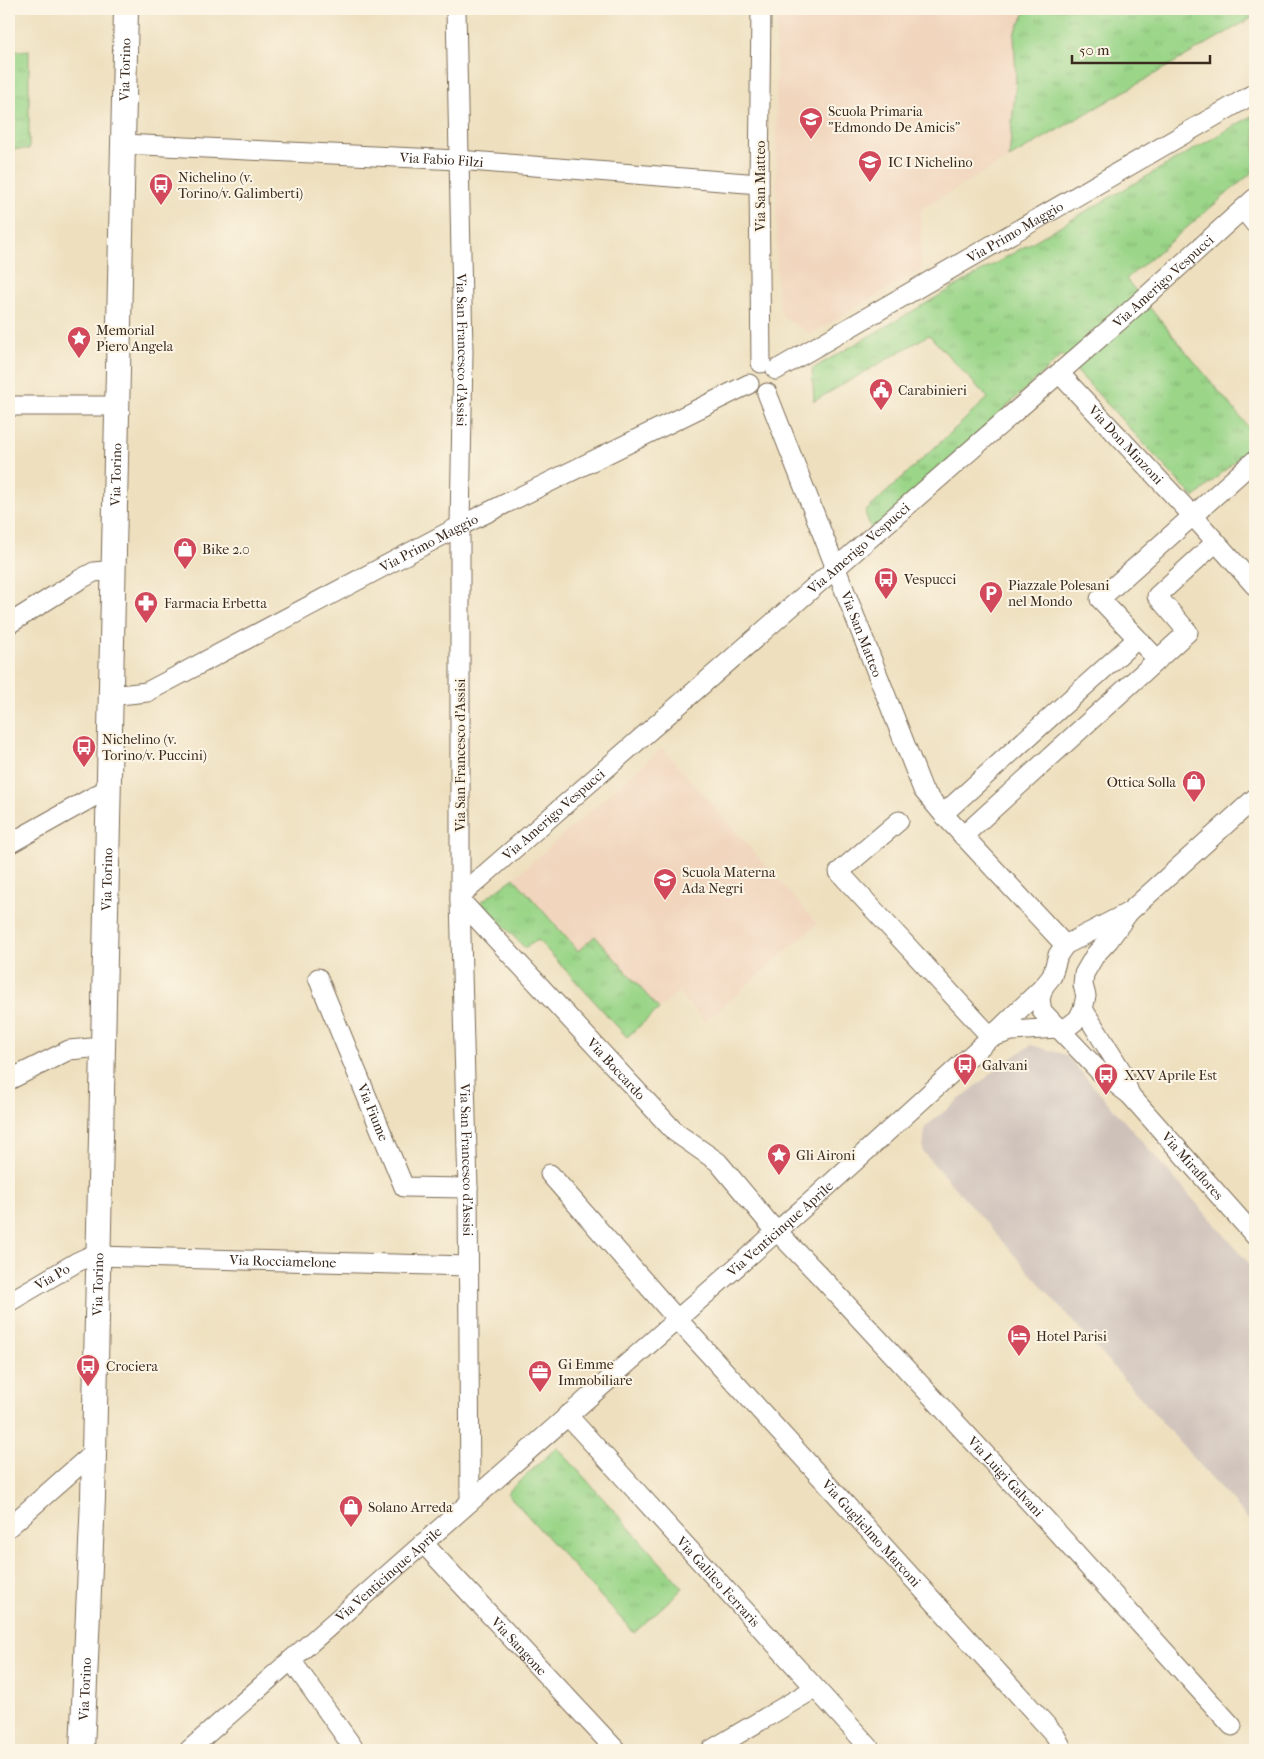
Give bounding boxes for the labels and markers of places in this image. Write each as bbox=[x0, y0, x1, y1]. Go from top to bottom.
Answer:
place label: Scuola Primaria "Edmondo De Amicis" bbox=[828, 103, 961, 136]
school or university icon: Scuola Primaria "Edmondo De Amicis" bbox=[798, 106, 824, 140]
school or university icon: IC I Nichelino bbox=[857, 149, 883, 183]
place label: IC I Nichelino bbox=[888, 154, 973, 171]
place label: Nichelino (v. Torino/v. Galimberti) bbox=[178, 169, 303, 202]
bus stop icon: Nichelino (v. Torino/v. Galimberti) bbox=[148, 172, 174, 206]
place label: Memorial Piero Angela bbox=[96, 322, 174, 355]
place icon: Memorial Piero Angela bbox=[66, 325, 92, 359]
public building icon: Carabinieri bbox=[868, 377, 894, 411]
place label: Carabinieri bbox=[898, 382, 967, 399]
shop icon: Bike 2.0 bbox=[172, 536, 198, 570]
place label: Bike 2.0 bbox=[202, 541, 250, 558]
bus stop icon: Vespucci bbox=[873, 566, 899, 600]
place label: Vespucci bbox=[903, 571, 956, 588]
place label: Piazzale Polesani nel Mondo bbox=[1008, 577, 1109, 610]
parking icon: Piazzale Polesani nel Mondo bbox=[978, 580, 1004, 614]
pharmacy icon: Farmacia Erbetta bbox=[133, 590, 159, 624]
place label: Farmacia Erbetta bbox=[164, 595, 268, 612]
place label: Nichelino (v. Torino/v. Puccini) bbox=[102, 731, 207, 764]
bus stop icon: Nichelino (v. Torino/v. Puccini) bbox=[71, 734, 97, 768]
shop icon: Ottica Solla bbox=[1181, 769, 1207, 803]
place label: Ottica Solla bbox=[1107, 774, 1177, 791]
place label: Scuola Materna Ada Negri bbox=[681, 864, 776, 897]
school or university icon: Scuola Materna Ada Negri bbox=[652, 867, 678, 901]
bus stop icon: Galvani bbox=[952, 1052, 978, 1086]
place label: Galvani bbox=[982, 1057, 1028, 1074]
bus stop icon: XXV Aprile Est bbox=[1093, 1062, 1119, 1096]
place label: XXV Aprile Est bbox=[1124, 1067, 1217, 1084]
place icon: Gli Aironi bbox=[766, 1142, 792, 1176]
place label: Gli Aironi bbox=[796, 1147, 855, 1164]
hotel icon: Hotel Parisi bbox=[1006, 1323, 1032, 1357]
place label: Hotel Parisi bbox=[1036, 1328, 1107, 1345]
bus stop icon: Crociera bbox=[75, 1353, 101, 1387]
place label: Gi Emme Immobiliare bbox=[558, 1356, 632, 1389]
place label: Crociera bbox=[106, 1358, 158, 1375]
office icon: Gi Emme Immobiliare bbox=[527, 1359, 553, 1393]
shop icon: Solano Arreda bbox=[338, 1494, 364, 1528]
place label: Solano Arreda bbox=[368, 1499, 453, 1516]

